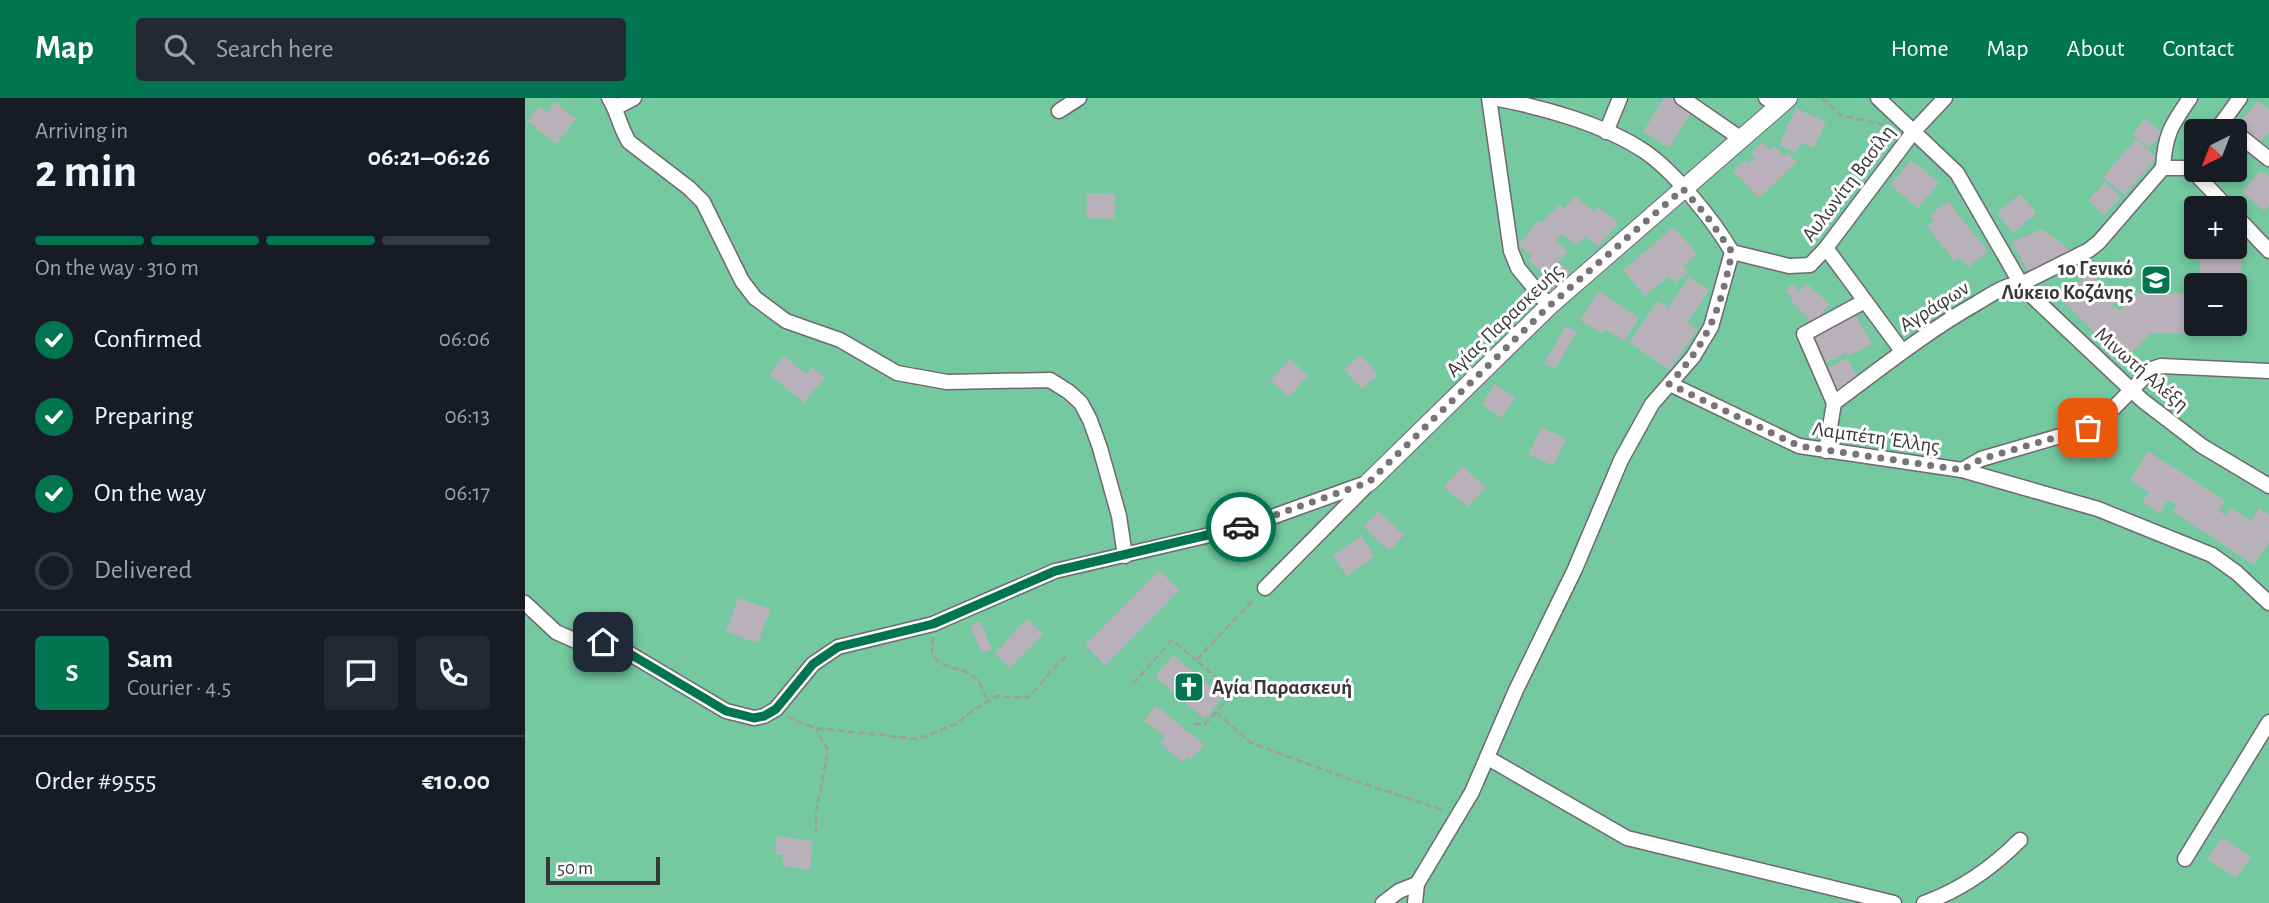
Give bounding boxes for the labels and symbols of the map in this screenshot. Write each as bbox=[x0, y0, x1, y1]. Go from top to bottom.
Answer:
north arrow bbox=[2184, 119, 2247, 182]
street label: Αυλωνίτη Βασίλη bbox=[1798, 121, 1899, 245]
place label: 1ο Γενικό Λύκειο Κοζάνης bbox=[2001, 258, 2133, 303]
street label: Αγίας Παρασκευής bbox=[1442, 260, 1567, 381]
school or university icon: 1ο Γενικό Λύκειο Κοζάνης bbox=[2139, 263, 2173, 297]
street label: Αγράφων bbox=[1896, 277, 1973, 336]
street label: Μινωτή Αλέξη bbox=[2090, 323, 2193, 416]
pin bbox=[2058, 398, 2118, 458]
street label: Λαμπέτη Έλλης bbox=[1811, 418, 1941, 457]
courier bbox=[1206, 492, 1276, 562]
pin bbox=[573, 612, 633, 672]
church icon: Αγία Παρασκευή bbox=[1172, 670, 1206, 704]
place label: Αγία Παρασκευή bbox=[1212, 677, 1352, 698]
scale bar bbox=[546, 854, 660, 886]

